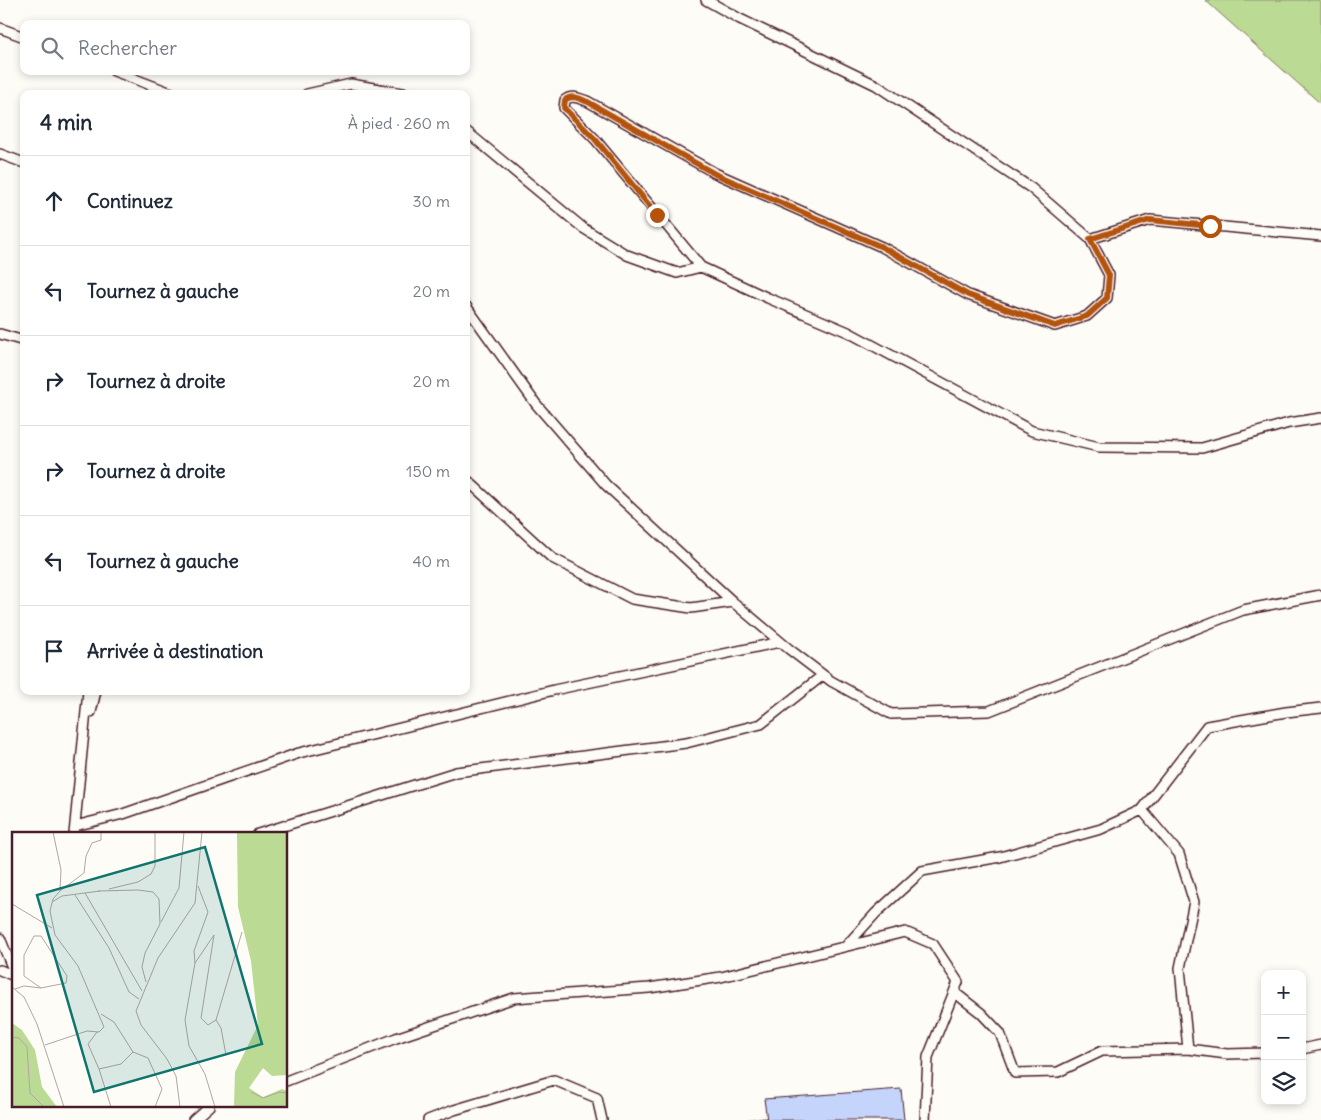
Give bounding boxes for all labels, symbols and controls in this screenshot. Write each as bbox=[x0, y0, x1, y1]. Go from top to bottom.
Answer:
search box bbox=[20, 20, 470, 75]
icon: search bbox=[38, 34, 66, 62]
text: Rechercher bbox=[78, 36, 177, 60]
text: 4 min bbox=[40, 109, 92, 136]
text: À pied · 260 m bbox=[348, 113, 450, 133]
icon: ahead bbox=[40, 187, 68, 215]
text: Continuez bbox=[87, 189, 173, 213]
text: 30 m bbox=[413, 191, 450, 211]
route end bbox=[646, 204, 669, 227]
route start bbox=[1199, 215, 1222, 238]
icon: left bbox=[40, 277, 68, 305]
text: Tournez à gauche bbox=[87, 279, 239, 303]
text: 20 m bbox=[413, 281, 450, 301]
icon: right bbox=[40, 367, 68, 395]
text: Tournez à droite bbox=[87, 369, 226, 393]
text: 20 m bbox=[413, 371, 450, 391]
icon: right bbox=[40, 457, 68, 485]
text: Tournez à droite bbox=[87, 459, 226, 483]
text: 150 m bbox=[406, 461, 450, 481]
icon: left bbox=[40, 547, 68, 575]
text: Tournez à gauche bbox=[87, 549, 239, 573]
text: 40 m bbox=[412, 551, 450, 571]
icon: arrive bbox=[40, 637, 68, 665]
text: Arrivée à destination bbox=[87, 639, 263, 663]
inset map bbox=[12, 832, 288, 1108]
map controls bbox=[1261, 970, 1306, 1105]
button: + bbox=[1261, 970, 1306, 1015]
button: − bbox=[1261, 1015, 1306, 1060]
button: layers bbox=[1261, 1060, 1306, 1105]

